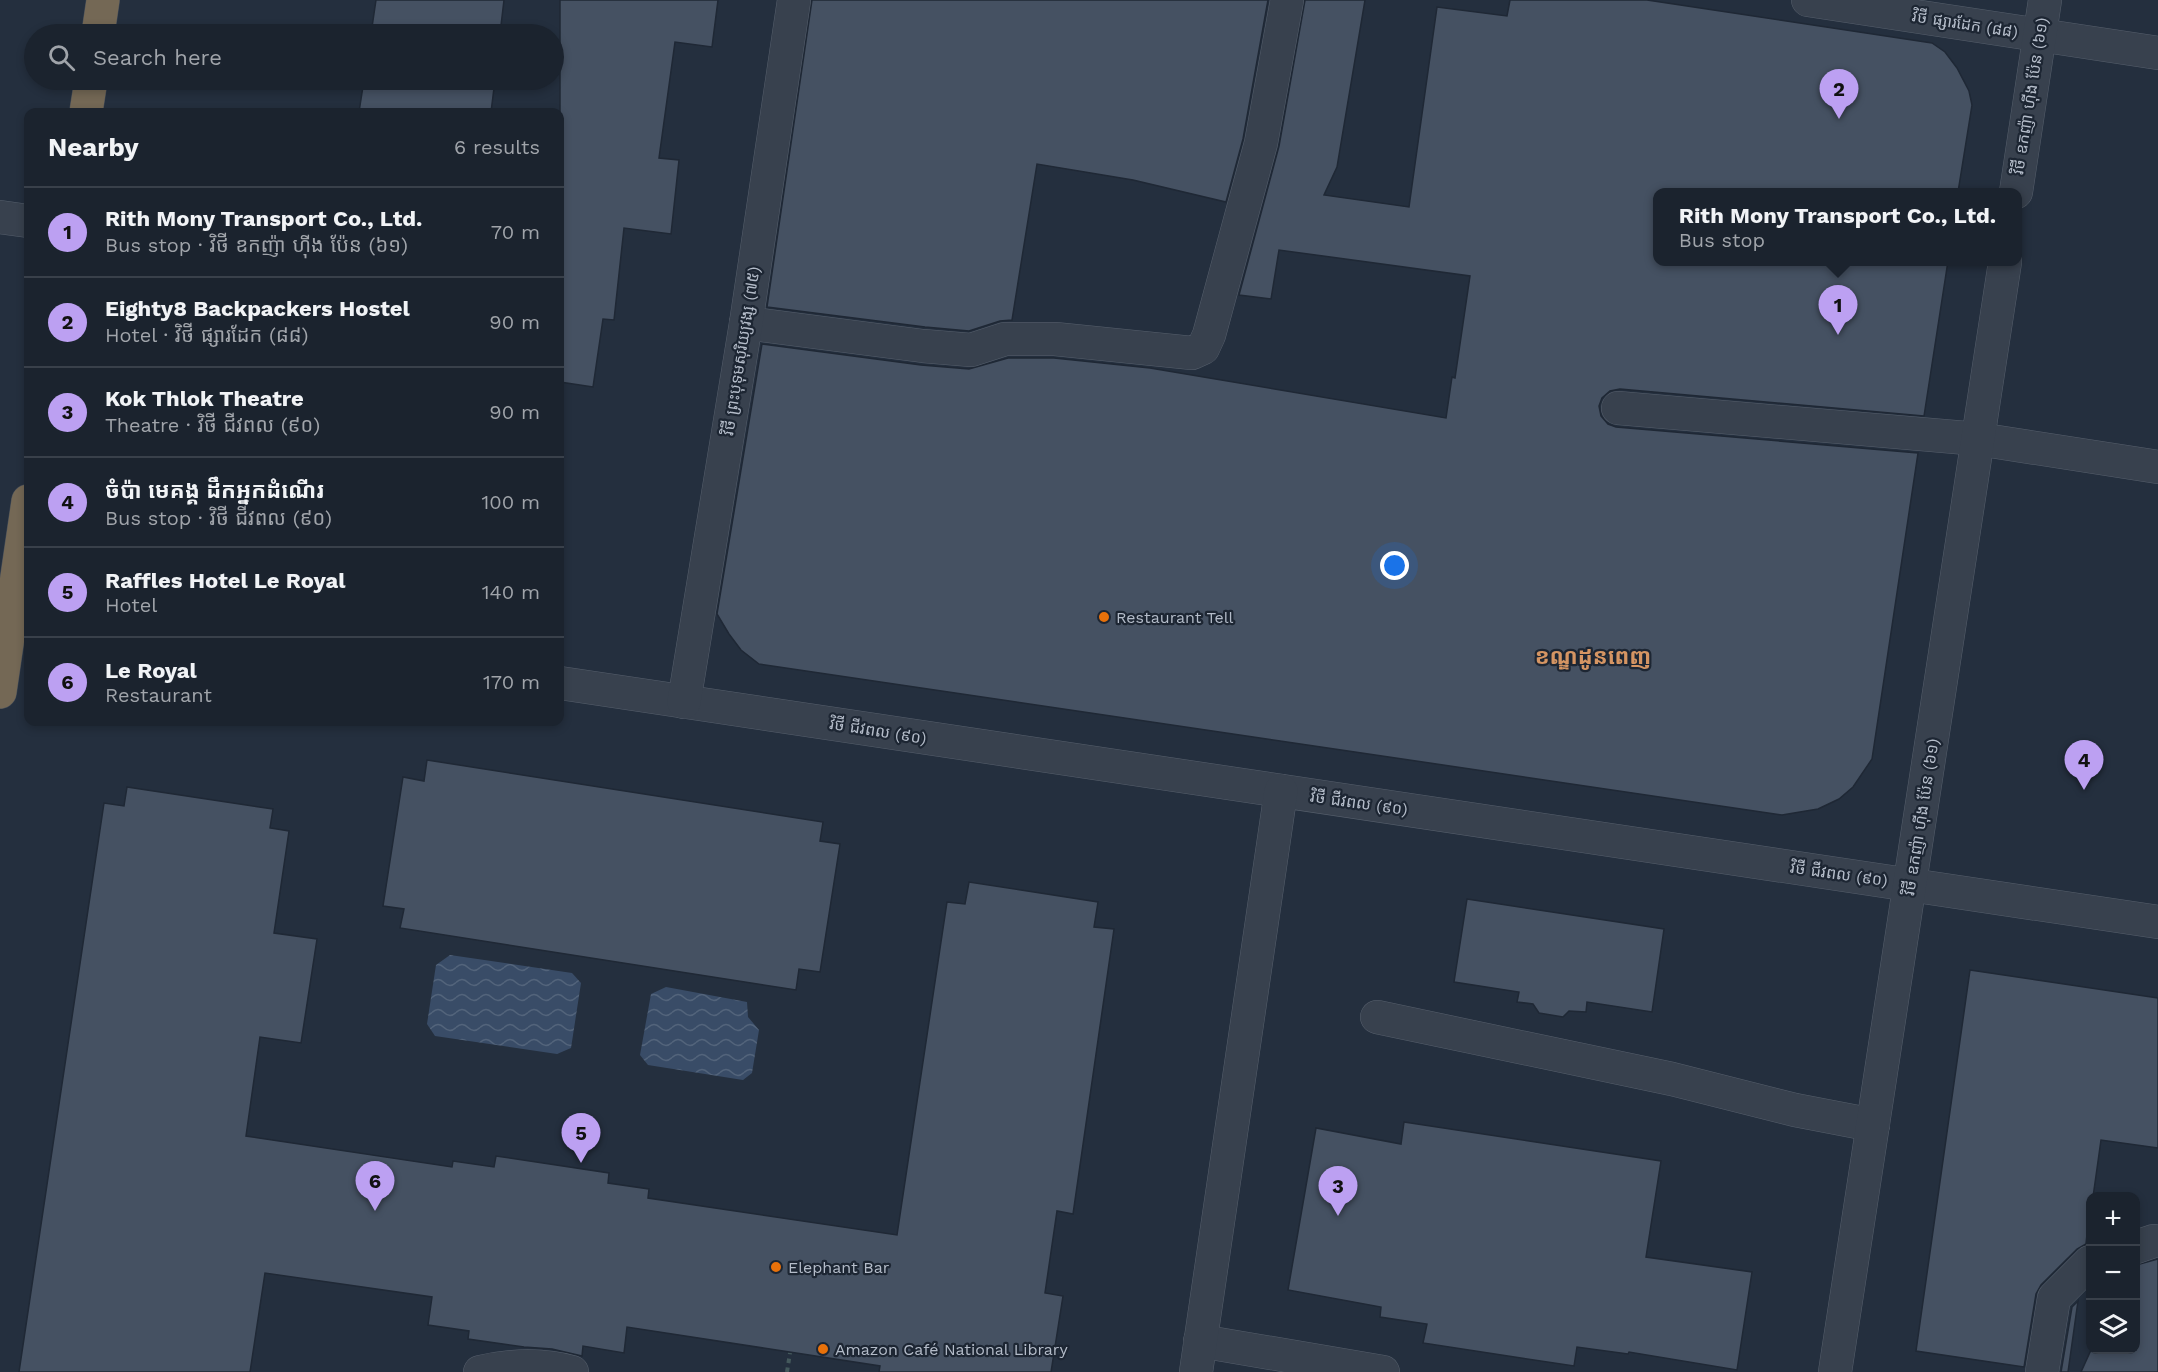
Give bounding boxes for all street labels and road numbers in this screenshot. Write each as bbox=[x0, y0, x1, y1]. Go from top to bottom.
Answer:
street label: វិថី ផ្សារដែក (៨៨) bbox=[1910, 5, 2019, 42]
street label: វិថី ឧកញ៉ា ហ៊ីង ប៉ែន (៦១) bbox=[2007, 16, 2053, 177]
street label: វិថី ព្រះបុទុមសុរិយ្យវង្ស (៧៥) bbox=[717, 265, 765, 438]
street label: វិថី ជីវពល (៩០) bbox=[827, 712, 928, 748]
street label: វិថី ឧកញ៉ា ហ៊ីង ប៉ែន (៦១) bbox=[1898, 737, 1944, 898]
street label: វិថី ជីវពល (៩០) bbox=[1308, 785, 1409, 819]
street label: វិថី ជីវពល (៩០) bbox=[1788, 856, 1889, 890]

